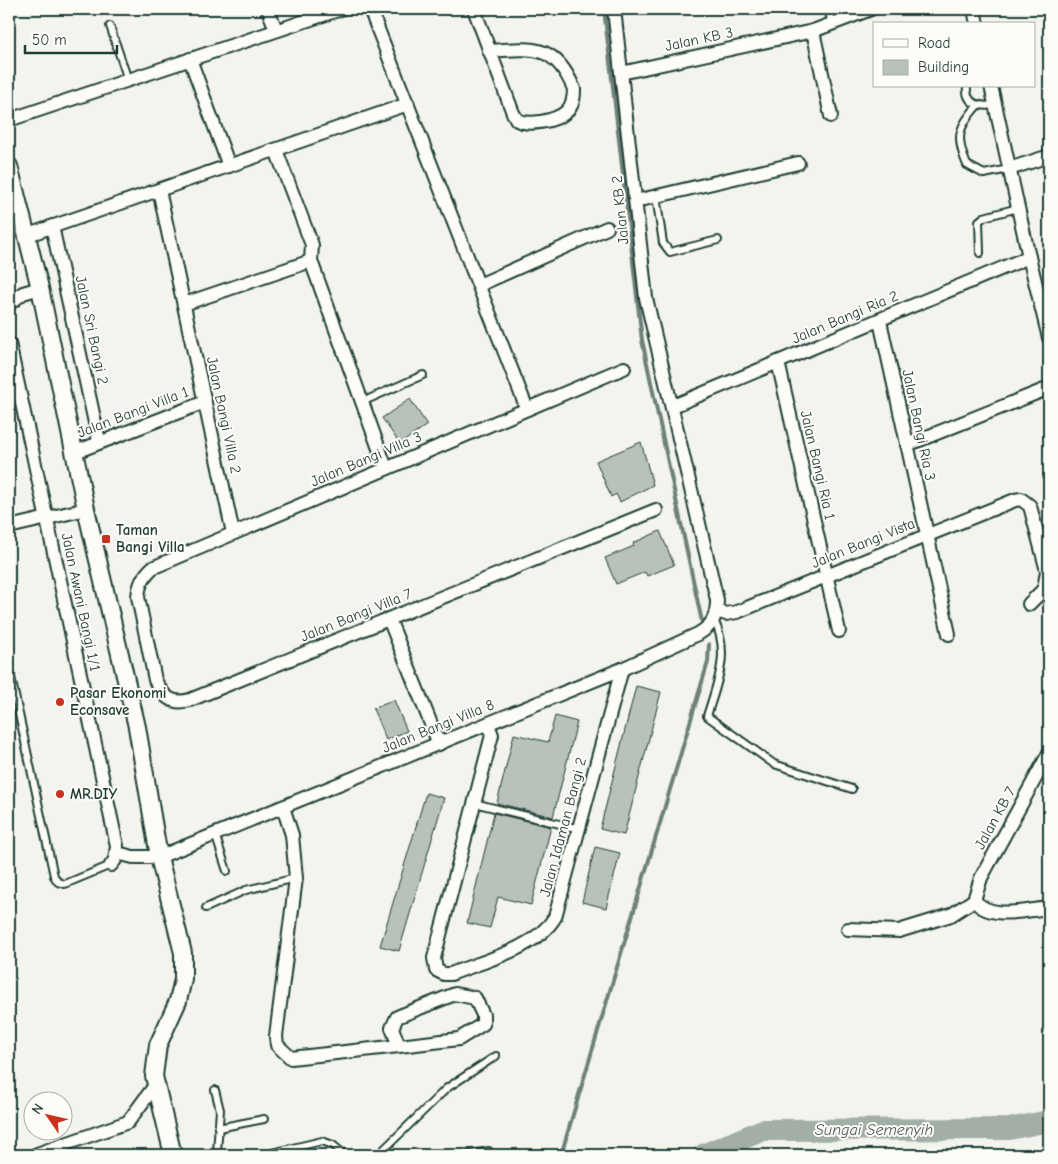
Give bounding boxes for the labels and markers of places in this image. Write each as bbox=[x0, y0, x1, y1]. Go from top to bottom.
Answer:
place label: Taman Bangi Villa bbox=[116, 521, 185, 556]
marker: Taman Bangi Villa bbox=[100, 533, 112, 545]
place label: Pasar Ekonomi Econsave bbox=[70, 684, 167, 719]
marker: Pasar Ekonomi Econsave bbox=[54, 696, 66, 708]
place label: MR.DIY bbox=[70, 785, 118, 803]
marker: MR.DIY bbox=[54, 788, 66, 800]

